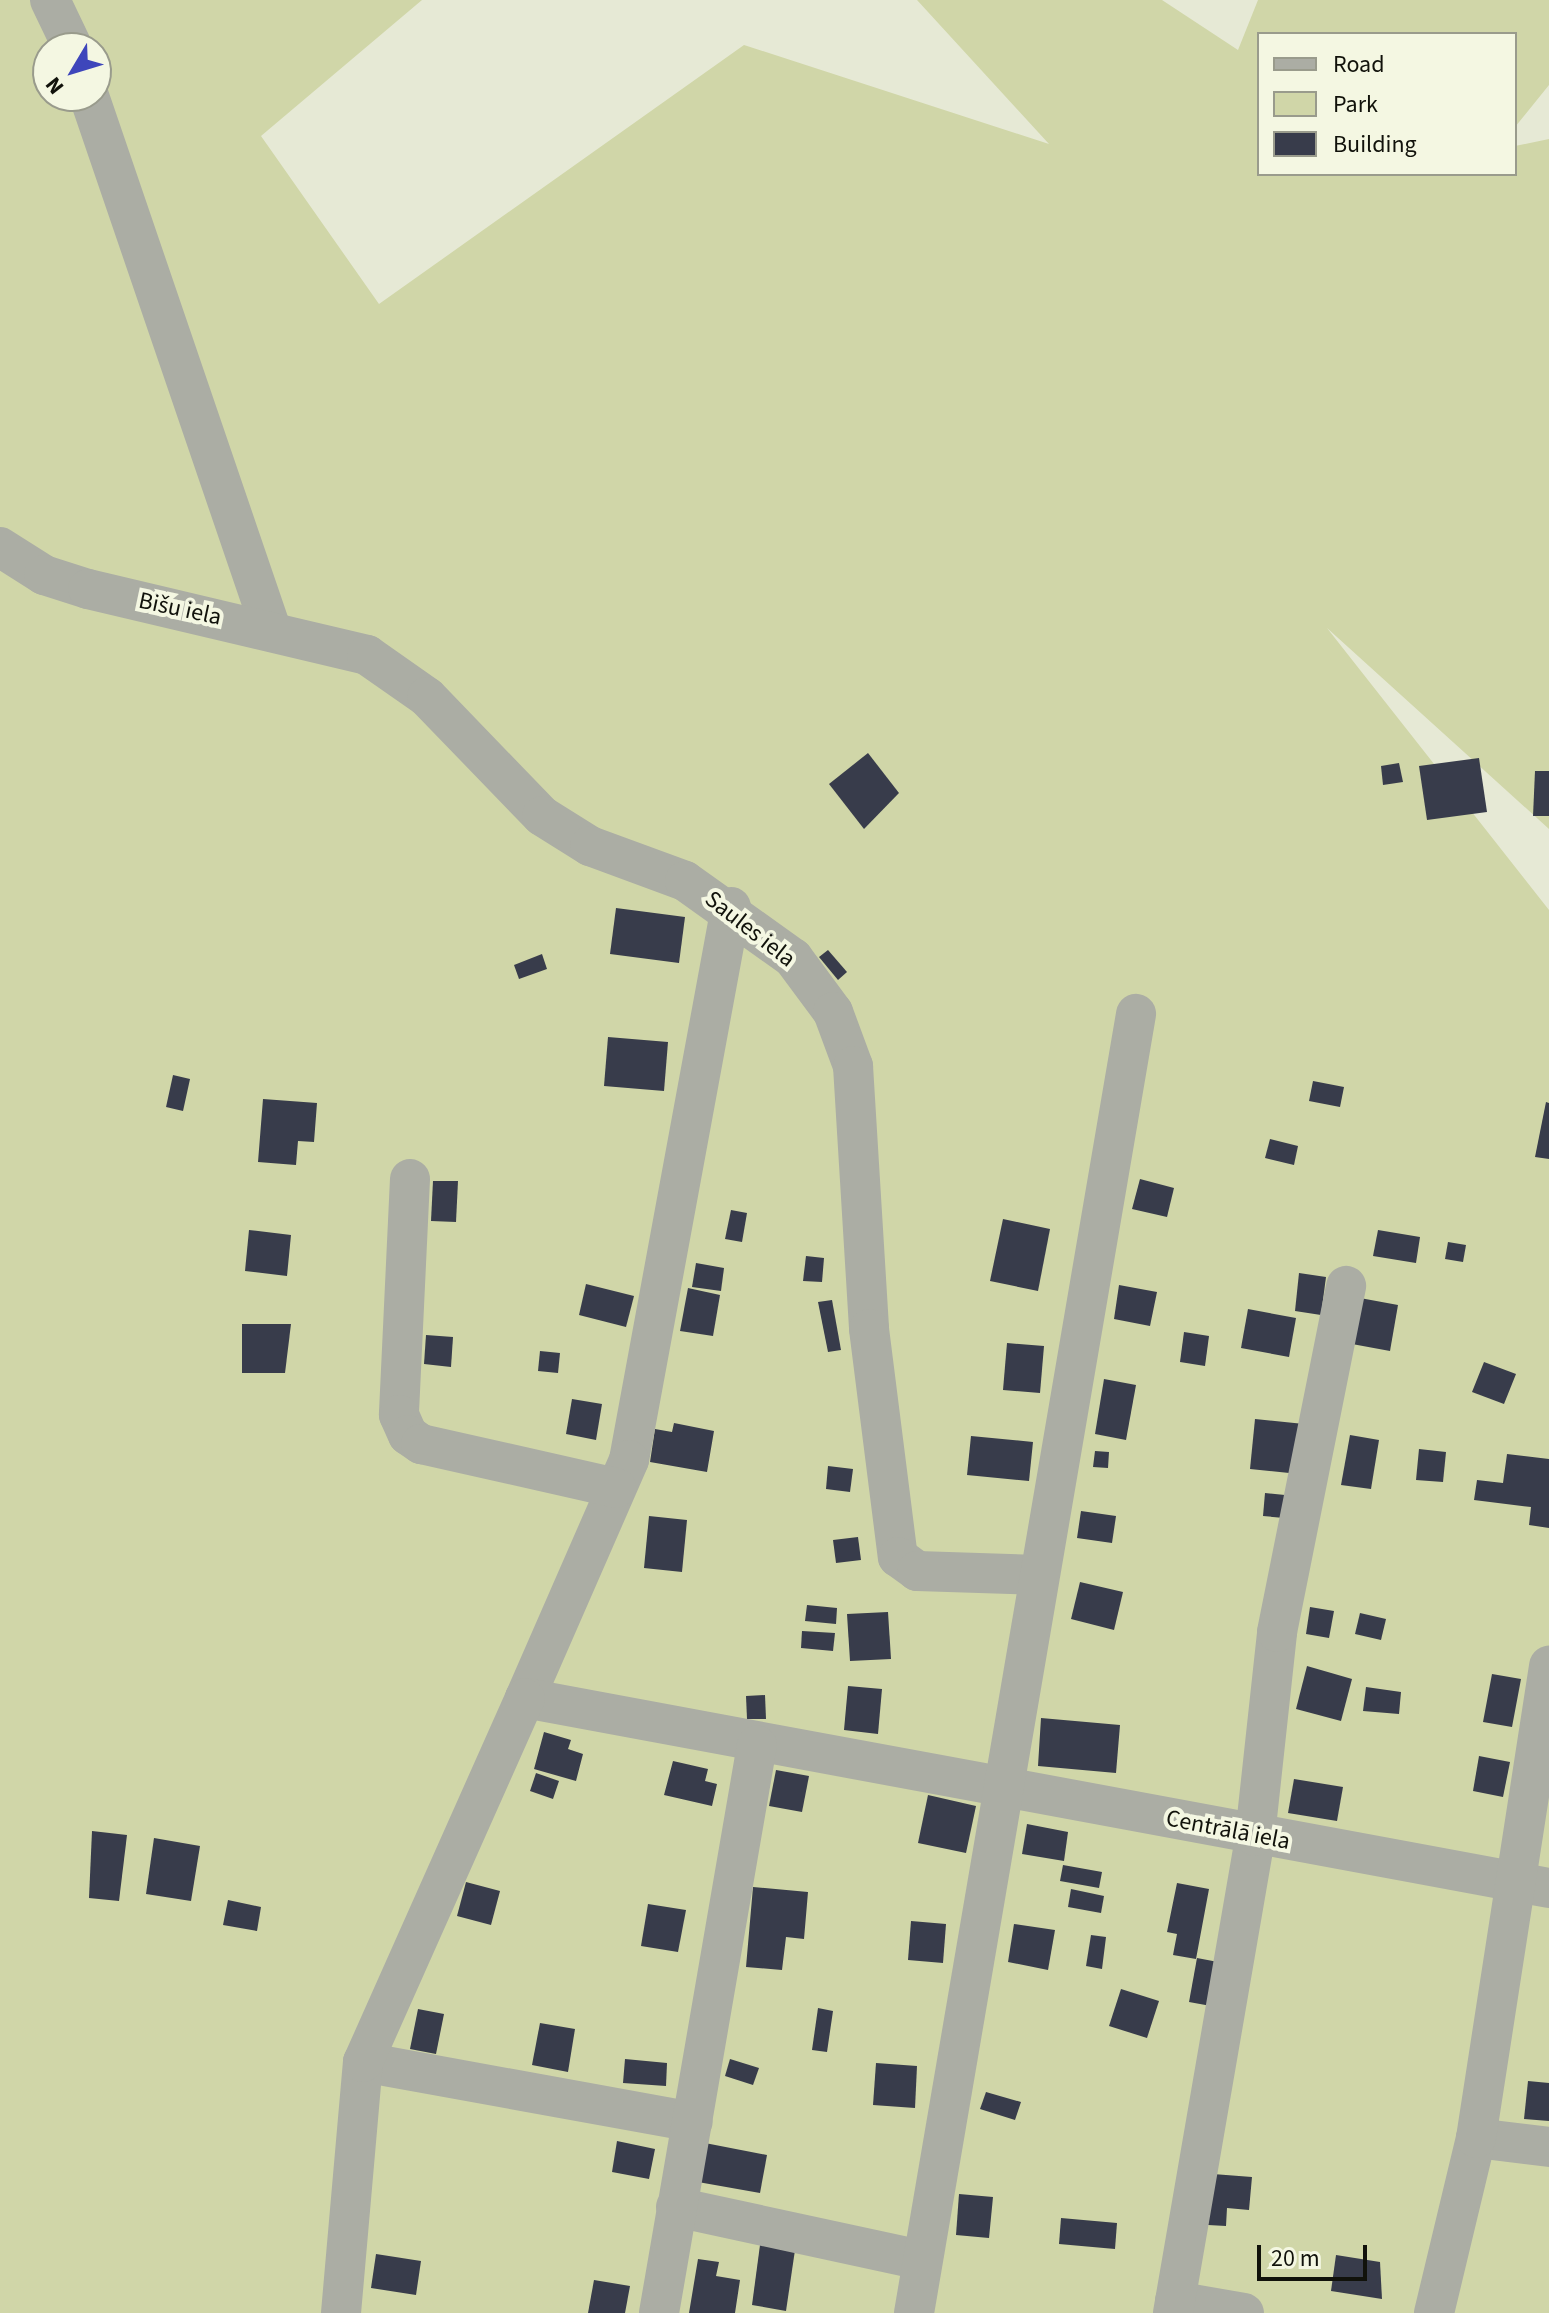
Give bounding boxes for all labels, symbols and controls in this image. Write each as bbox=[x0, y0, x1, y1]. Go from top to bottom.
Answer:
north arrow bbox=[32, 32, 112, 112]
legend bbox=[1257, 32, 1517, 176]
text: Road bbox=[1333, 47, 1385, 82]
text: N bbox=[38, 70, 72, 101]
text: Park bbox=[1333, 87, 1378, 122]
text: Building bbox=[1333, 127, 1417, 162]
street label: Bišu iela bbox=[136, 586, 224, 632]
street label: Saules iela bbox=[699, 885, 801, 973]
street label: Centrālā iela bbox=[1164, 1804, 1292, 1856]
scale bar bbox=[1261, 2229, 1371, 2279]
text: 20 m bbox=[1271, 2241, 1320, 2276]

